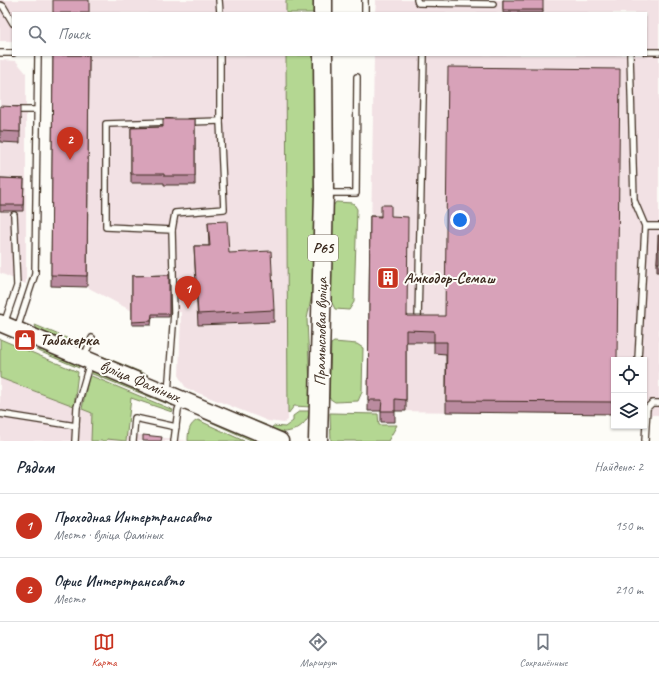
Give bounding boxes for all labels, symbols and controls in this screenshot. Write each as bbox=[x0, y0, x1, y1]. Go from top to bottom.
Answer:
search box bbox=[12, 12, 647, 56]
icon: search bbox=[26, 23, 48, 45]
text: Поиск bbox=[58, 25, 90, 44]
pin: 2 bbox=[57, 127, 83, 160]
your location bbox=[450, 210, 470, 230]
road number: Р65 bbox=[308, 235, 338, 261]
building icon: Амкодор-Семаш bbox=[375, 265, 401, 291]
place label: Амкодор-Семаш bbox=[404, 268, 496, 288]
pin: 1 bbox=[175, 276, 201, 309]
street label: Прамысловая вуліца bbox=[310, 277, 332, 386]
shop icon: Табакерка bbox=[12, 327, 38, 353]
place label: Табакерка bbox=[40, 330, 100, 350]
street label: вуліца Фаміных bbox=[97, 355, 184, 407]
map controls bbox=[611, 357, 647, 429]
button: locate bbox=[611, 357, 647, 393]
button: layers bbox=[611, 393, 647, 429]
text: Рядом bbox=[16, 457, 54, 478]
text: Найдено: 2 bbox=[595, 459, 643, 475]
text: Проходная Интертрансавто bbox=[54, 508, 211, 527]
text: 1 bbox=[26, 518, 32, 534]
text: 150 m bbox=[615, 518, 643, 534]
text: Место · вуліца Фаміных bbox=[54, 527, 163, 543]
text: Офис Интертрансавто bbox=[54, 572, 184, 591]
text: 2 bbox=[26, 582, 32, 598]
text: 210 m bbox=[615, 582, 643, 598]
text: Место bbox=[54, 591, 85, 607]
tab: Карта bbox=[92, 631, 117, 669]
tab: Маршрут bbox=[300, 631, 336, 669]
tab: Сохранённые bbox=[520, 631, 567, 669]

